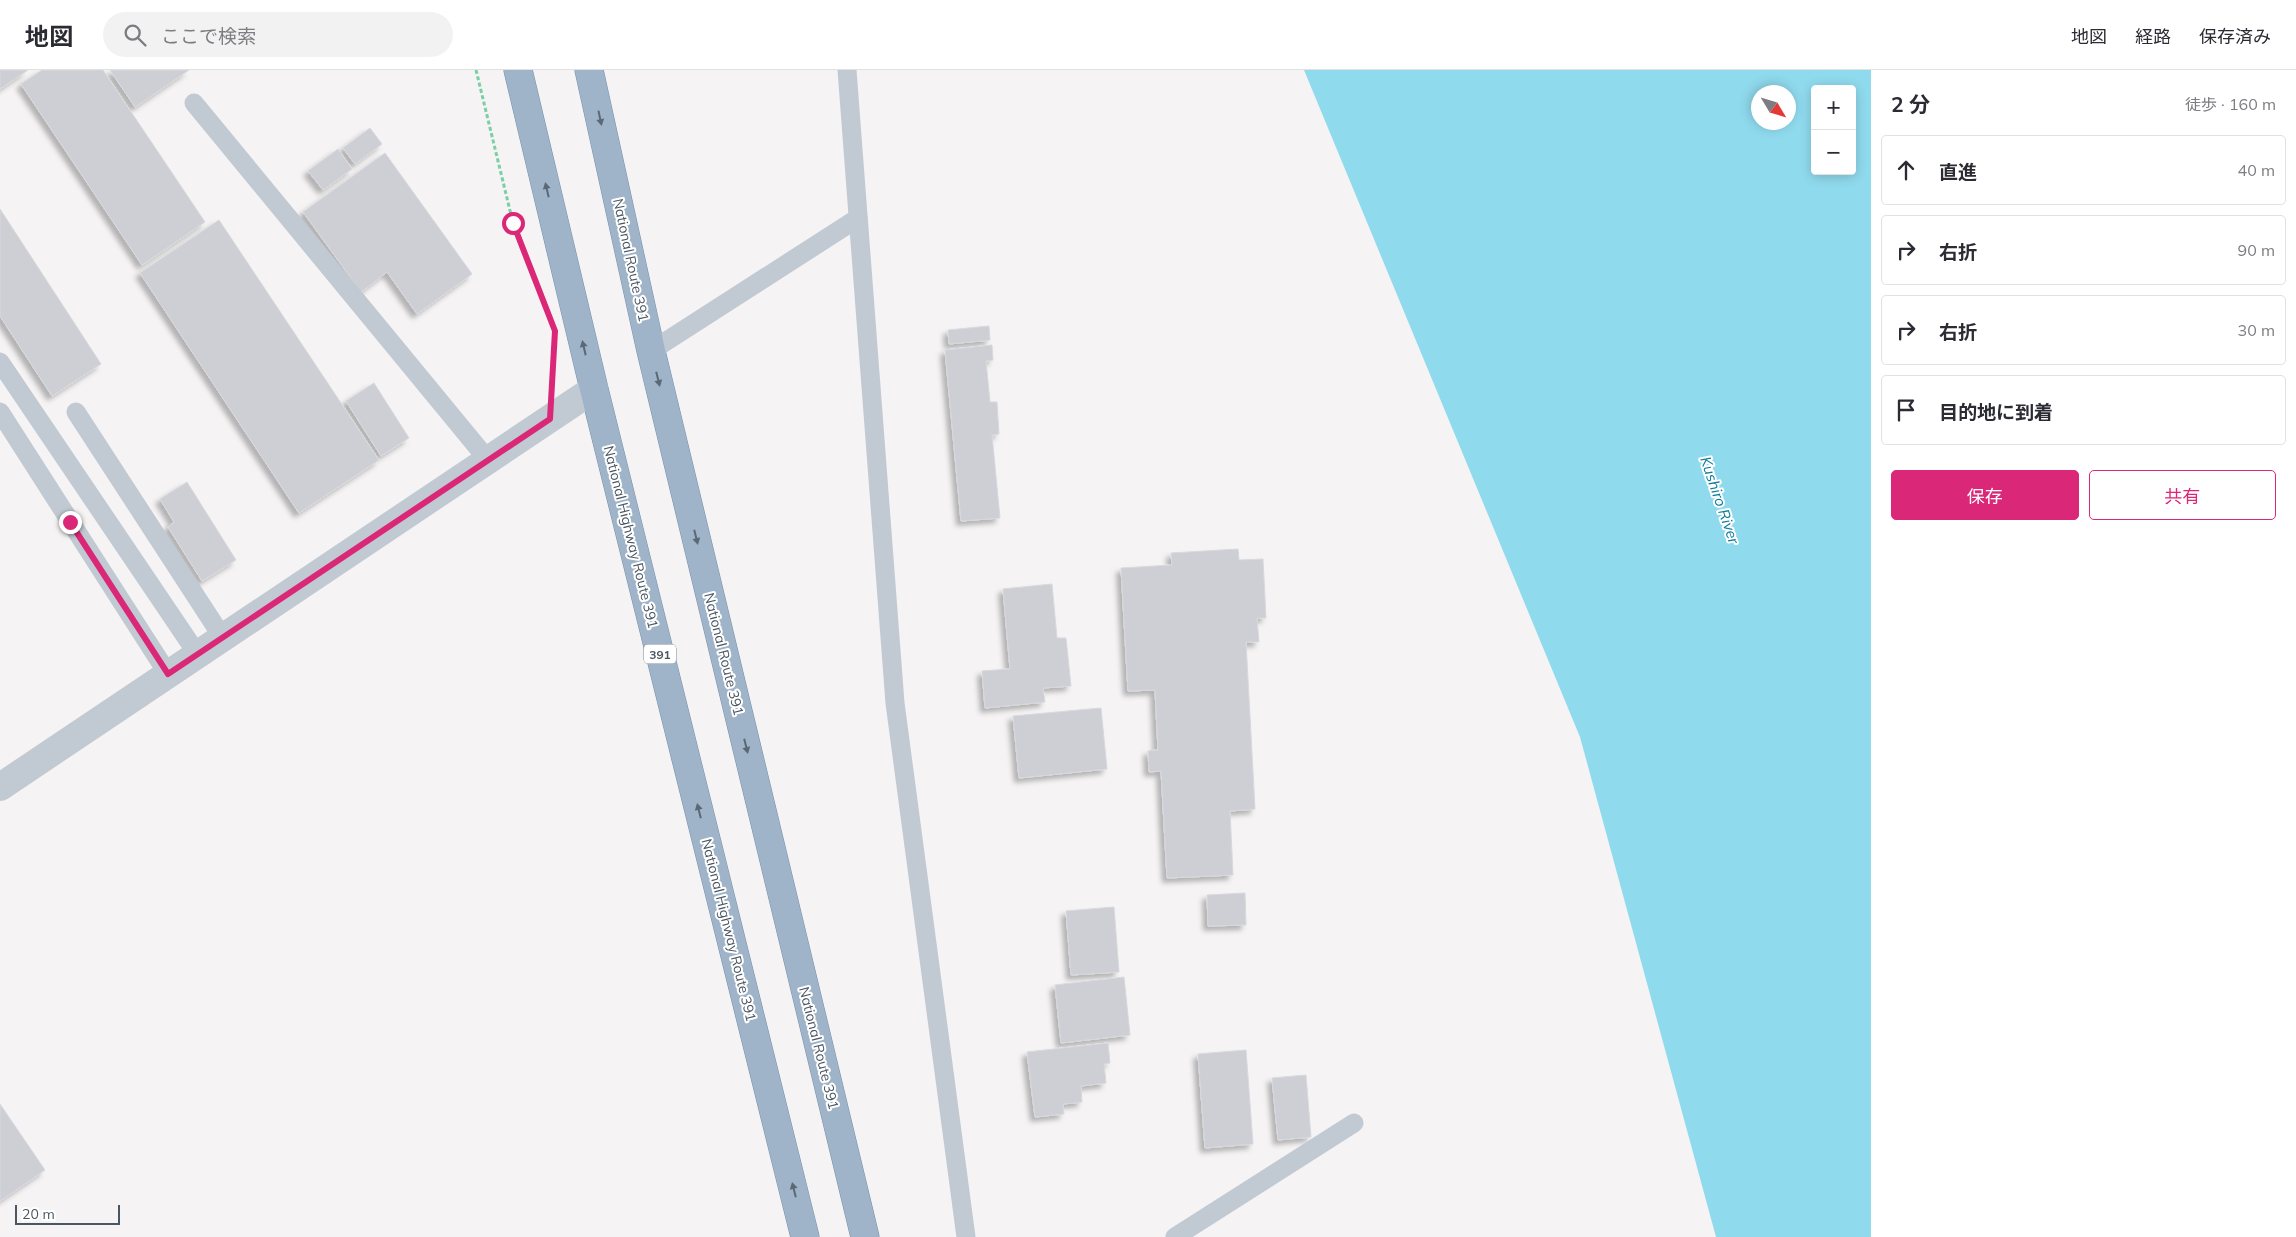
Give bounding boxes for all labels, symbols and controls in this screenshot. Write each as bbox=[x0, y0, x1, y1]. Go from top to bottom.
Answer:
search box bbox=[103, 12, 453, 57]
text: 地図 bbox=[25, 21, 73, 51]
icon: search bbox=[121, 21, 149, 49]
text: ここで検索 bbox=[161, 24, 256, 48]
text: 地図 bbox=[2071, 25, 2107, 48]
text: 経路 bbox=[2135, 25, 2171, 48]
text: 保存済み bbox=[2199, 25, 2271, 48]
north arrow bbox=[1751, 85, 1796, 130]
map controls bbox=[1811, 85, 1856, 175]
button: + bbox=[1811, 85, 1856, 130]
text: 2 分 bbox=[1891, 91, 1930, 117]
text: 徒歩 · 160 m bbox=[2185, 94, 2276, 114]
one-way arrow bbox=[596, 110, 604, 125]
button: − bbox=[1811, 130, 1856, 175]
icon: ahead bbox=[1892, 156, 1920, 184]
text: 直進 bbox=[1939, 160, 1977, 184]
text: 40 m bbox=[2238, 160, 2275, 180]
one-way arrow bbox=[543, 182, 551, 197]
street label: National Route 391 bbox=[609, 197, 653, 323]
route start bbox=[502, 212, 525, 235]
icon: right bbox=[1892, 236, 1920, 264]
text: 右折 bbox=[1939, 240, 1977, 264]
text: 90 m bbox=[2238, 240, 2275, 260]
icon: right bbox=[1892, 316, 1920, 344]
text: 右折 bbox=[1939, 320, 1977, 344]
text: 30 m bbox=[2238, 320, 2275, 340]
one-way arrow bbox=[580, 340, 588, 355]
one-way arrow bbox=[654, 371, 662, 386]
icon: arrive bbox=[1892, 396, 1920, 424]
text: 目的地に到着 bbox=[1939, 400, 2053, 424]
street label: National Highway Route 391 bbox=[600, 444, 662, 630]
water label: Kushiro River bbox=[1696, 454, 1744, 547]
button: 保存 bbox=[1891, 470, 2079, 520]
button: 共有 bbox=[2089, 470, 2276, 520]
route end bbox=[59, 511, 82, 534]
one-way arrow bbox=[692, 529, 700, 544]
street label: National Route 391 bbox=[700, 591, 748, 717]
road number: 391 bbox=[644, 644, 676, 664]
one-way arrow bbox=[742, 738, 750, 753]
one-way arrow bbox=[695, 804, 703, 819]
street label: National Highway Route 391 bbox=[698, 837, 760, 1023]
street label: National Route 391 bbox=[795, 985, 843, 1111]
one-way arrow bbox=[790, 1182, 798, 1197]
scale bar bbox=[15, 1202, 120, 1225]
text: 20 m bbox=[22, 1205, 55, 1223]

